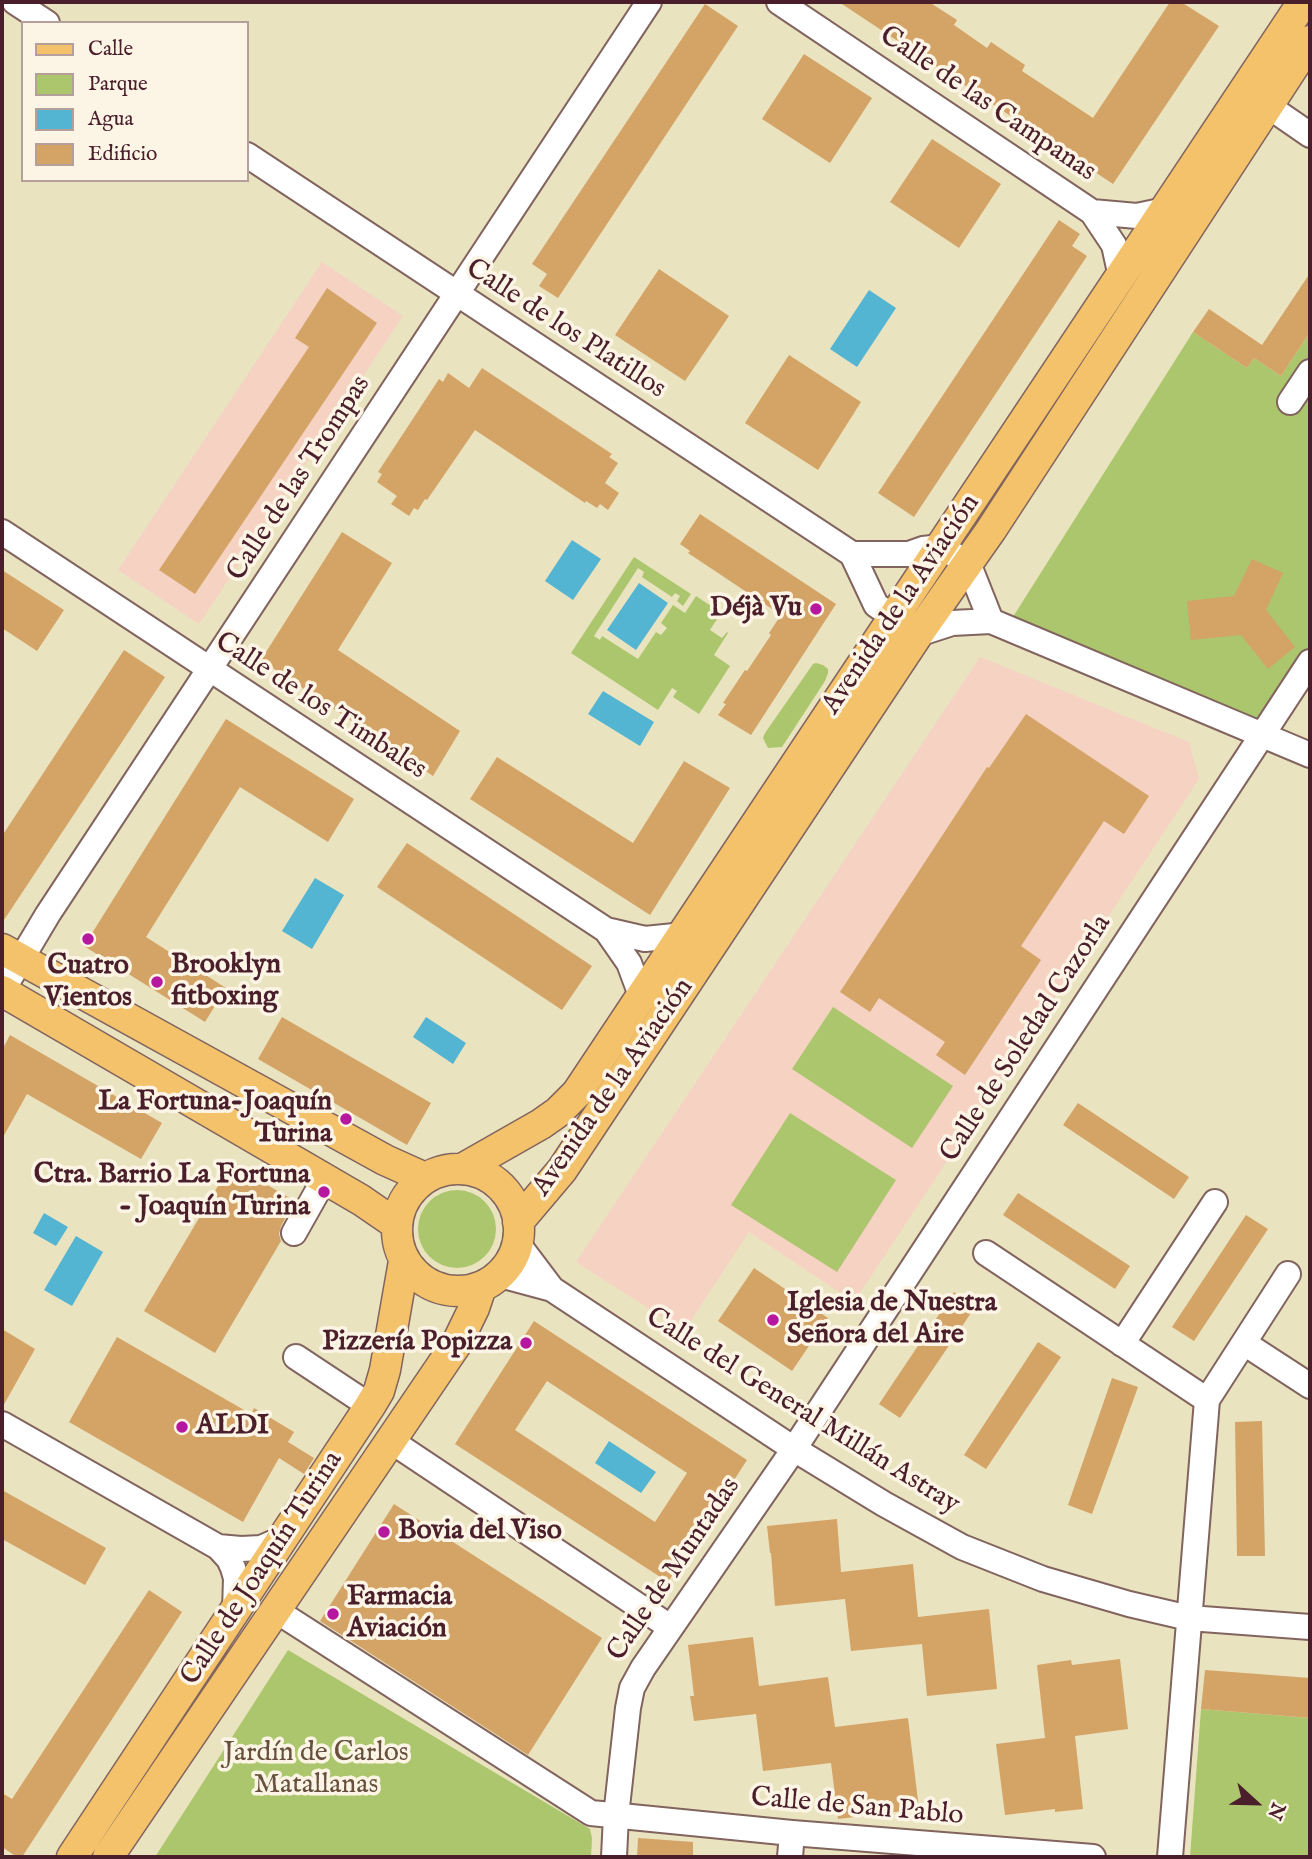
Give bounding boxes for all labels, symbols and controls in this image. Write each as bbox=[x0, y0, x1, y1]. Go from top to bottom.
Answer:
street label: Calle de las Campanas bbox=[872, 20, 1102, 190]
legend bbox=[21, 21, 248, 182]
text: Calle bbox=[88, 36, 133, 63]
text: Parque bbox=[88, 71, 148, 98]
text: Agua bbox=[88, 106, 134, 133]
text: Edificio bbox=[88, 141, 157, 168]
street label: Calle de los Platillos bbox=[459, 253, 671, 407]
street label: Calle de las Trompas bbox=[221, 370, 379, 588]
street label: Avenida de la Aviación bbox=[816, 489, 988, 721]
place label: Déjà Vu bbox=[710, 592, 802, 626]
marker: Déjà Vu bbox=[808, 601, 824, 617]
street label: Calle de los Timbales bbox=[208, 626, 432, 788]
street label: Calle de Soledad Cazorla bbox=[934, 909, 1120, 1169]
marker: Cuatro Vientos bbox=[80, 931, 96, 947]
place label: Brooklyn fitboxing bbox=[171, 949, 281, 1015]
place label: Cuatro Vientos bbox=[44, 950, 132, 1016]
street label: Avenida de la Aviación bbox=[526, 973, 702, 1203]
marker: Brooklyn fitboxing bbox=[149, 974, 165, 990]
place label: La Fortuna-Joaquín Turina bbox=[98, 1086, 332, 1152]
marker: La Fortuna-Joaquín Turina bbox=[338, 1111, 354, 1127]
place label: Ctra. Barrio La Fortuna - Joaquín Turina bbox=[34, 1159, 310, 1225]
marker: Ctra. Barrio La Fortuna - Joaquín Turina bbox=[316, 1184, 332, 1200]
place label: Iglesia de Nuestra Señora del Aire bbox=[787, 1287, 997, 1353]
street label: Calle del General Millán Astray bbox=[639, 1301, 965, 1523]
marker: Iglesia de Nuestra Señora del Aire bbox=[765, 1312, 781, 1328]
place label: Pizzería Popizza bbox=[322, 1326, 512, 1360]
marker: Pizzería Popizza bbox=[518, 1335, 534, 1351]
place label: ALDI bbox=[196, 1410, 269, 1444]
marker: ALDI bbox=[174, 1419, 190, 1435]
street label: Calle de Joaquín Turina bbox=[175, 1446, 351, 1692]
street label: Calle de Muntadas bbox=[601, 1472, 749, 1668]
place label: Bovia del Viso bbox=[398, 1515, 562, 1549]
marker: Bovia del Viso bbox=[376, 1524, 392, 1540]
place label: Farmacia Aviación bbox=[347, 1581, 452, 1647]
marker: Farmacia Aviación bbox=[325, 1606, 341, 1622]
park label: Jardín de Carlos Matallanas bbox=[223, 1737, 409, 1803]
north arrow bbox=[1221, 1768, 1291, 1838]
street label: Calle de San Pablo bbox=[749, 1782, 965, 1834]
text: N bbox=[1261, 1799, 1290, 1823]

